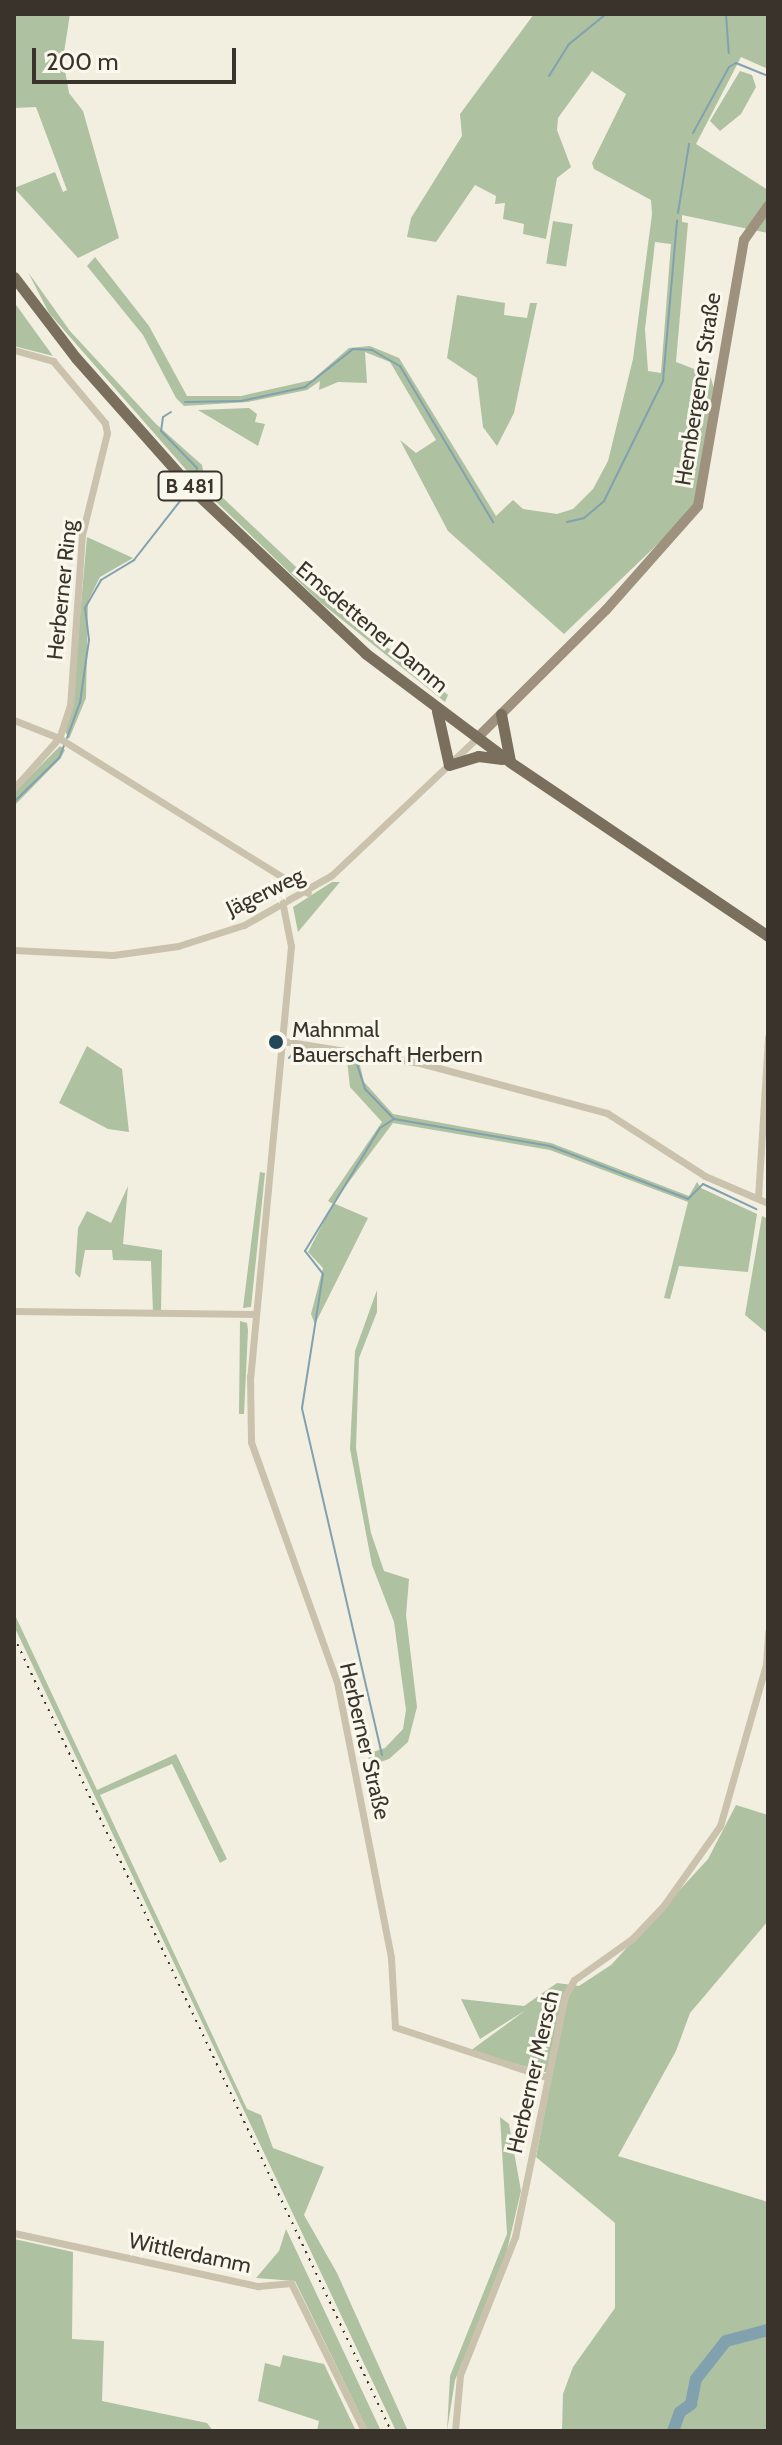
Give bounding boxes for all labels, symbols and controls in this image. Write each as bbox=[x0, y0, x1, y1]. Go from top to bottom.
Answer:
scale bar bbox=[36, 32, 240, 82]
text: 200 m bbox=[46, 47, 119, 76]
street label: Hembergener Straße bbox=[670, 291, 726, 487]
road number: B 481 bbox=[156, 470, 224, 502]
street label: Herberner Ring bbox=[42, 519, 82, 661]
street label: Emsdettener Damm bbox=[291, 556, 453, 698]
street label: Jägerweg bbox=[222, 862, 308, 922]
place label: Mahnmal Bauerschaft Herbern bbox=[292, 1016, 483, 1068]
marker: Mahnmal Bauerschaft Herbern bbox=[267, 1033, 285, 1051]
street label: Herberner Straße bbox=[334, 1660, 396, 1822]
street label: Herberner Mersch bbox=[501, 1988, 565, 2156]
street label: Wittlerdamm bbox=[126, 2227, 254, 2279]

